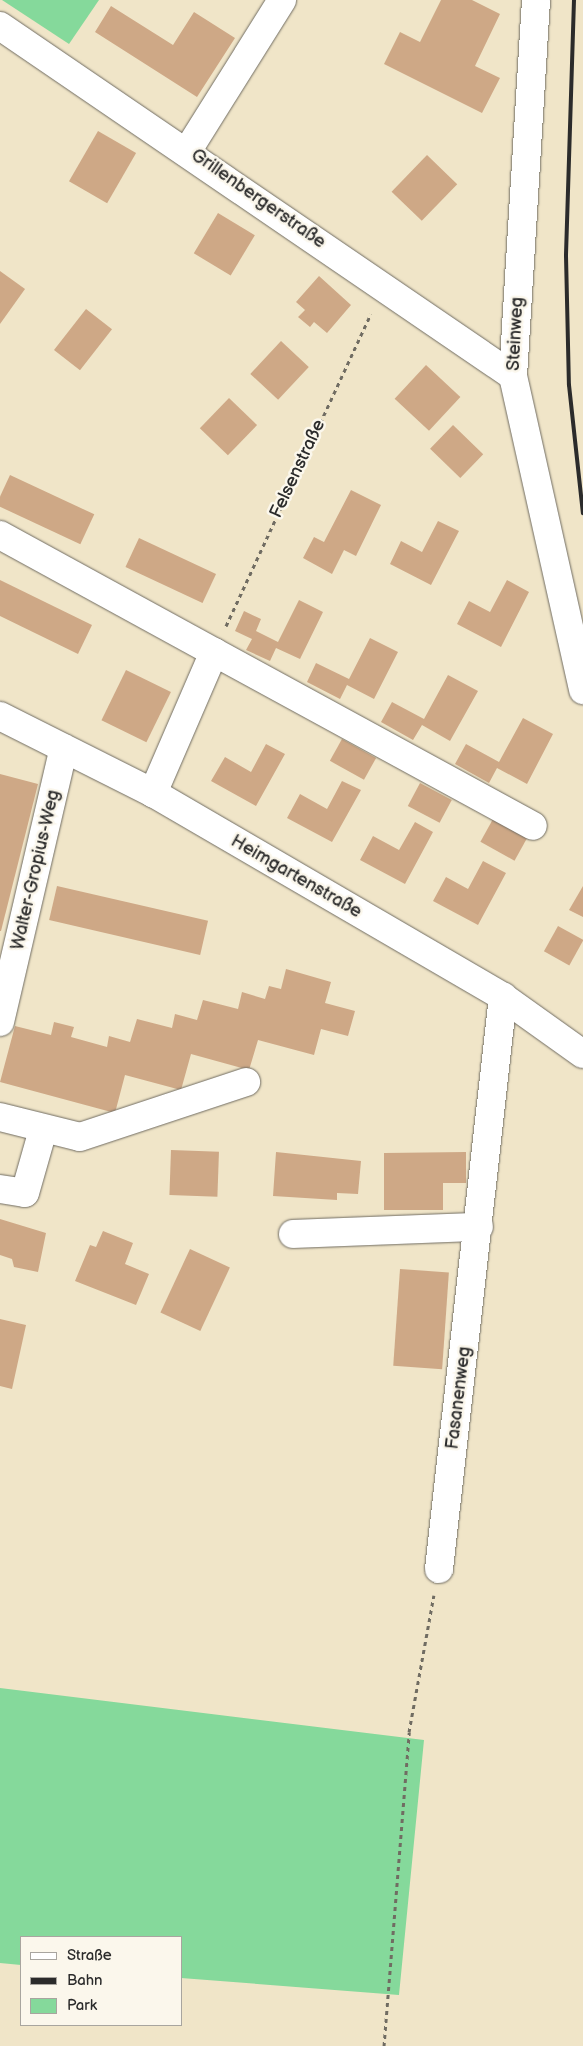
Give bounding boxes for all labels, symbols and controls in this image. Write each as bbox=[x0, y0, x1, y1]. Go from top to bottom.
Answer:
street label: Grillenbergerstraße bbox=[187, 145, 329, 253]
street label: Steinweg bbox=[503, 297, 529, 371]
street label: Felsenstraße bbox=[266, 416, 330, 522]
street label: Walter-Gropius-Weg bbox=[7, 788, 65, 952]
street label: Heimgartenstraße bbox=[227, 831, 365, 923]
street label: Fasanenweg bbox=[442, 1345, 476, 1451]
legend bbox=[20, 1936, 182, 2026]
text: Straße bbox=[67, 1946, 112, 1965]
text: Bahn bbox=[67, 1971, 103, 1990]
text: Park bbox=[67, 1996, 97, 2015]

